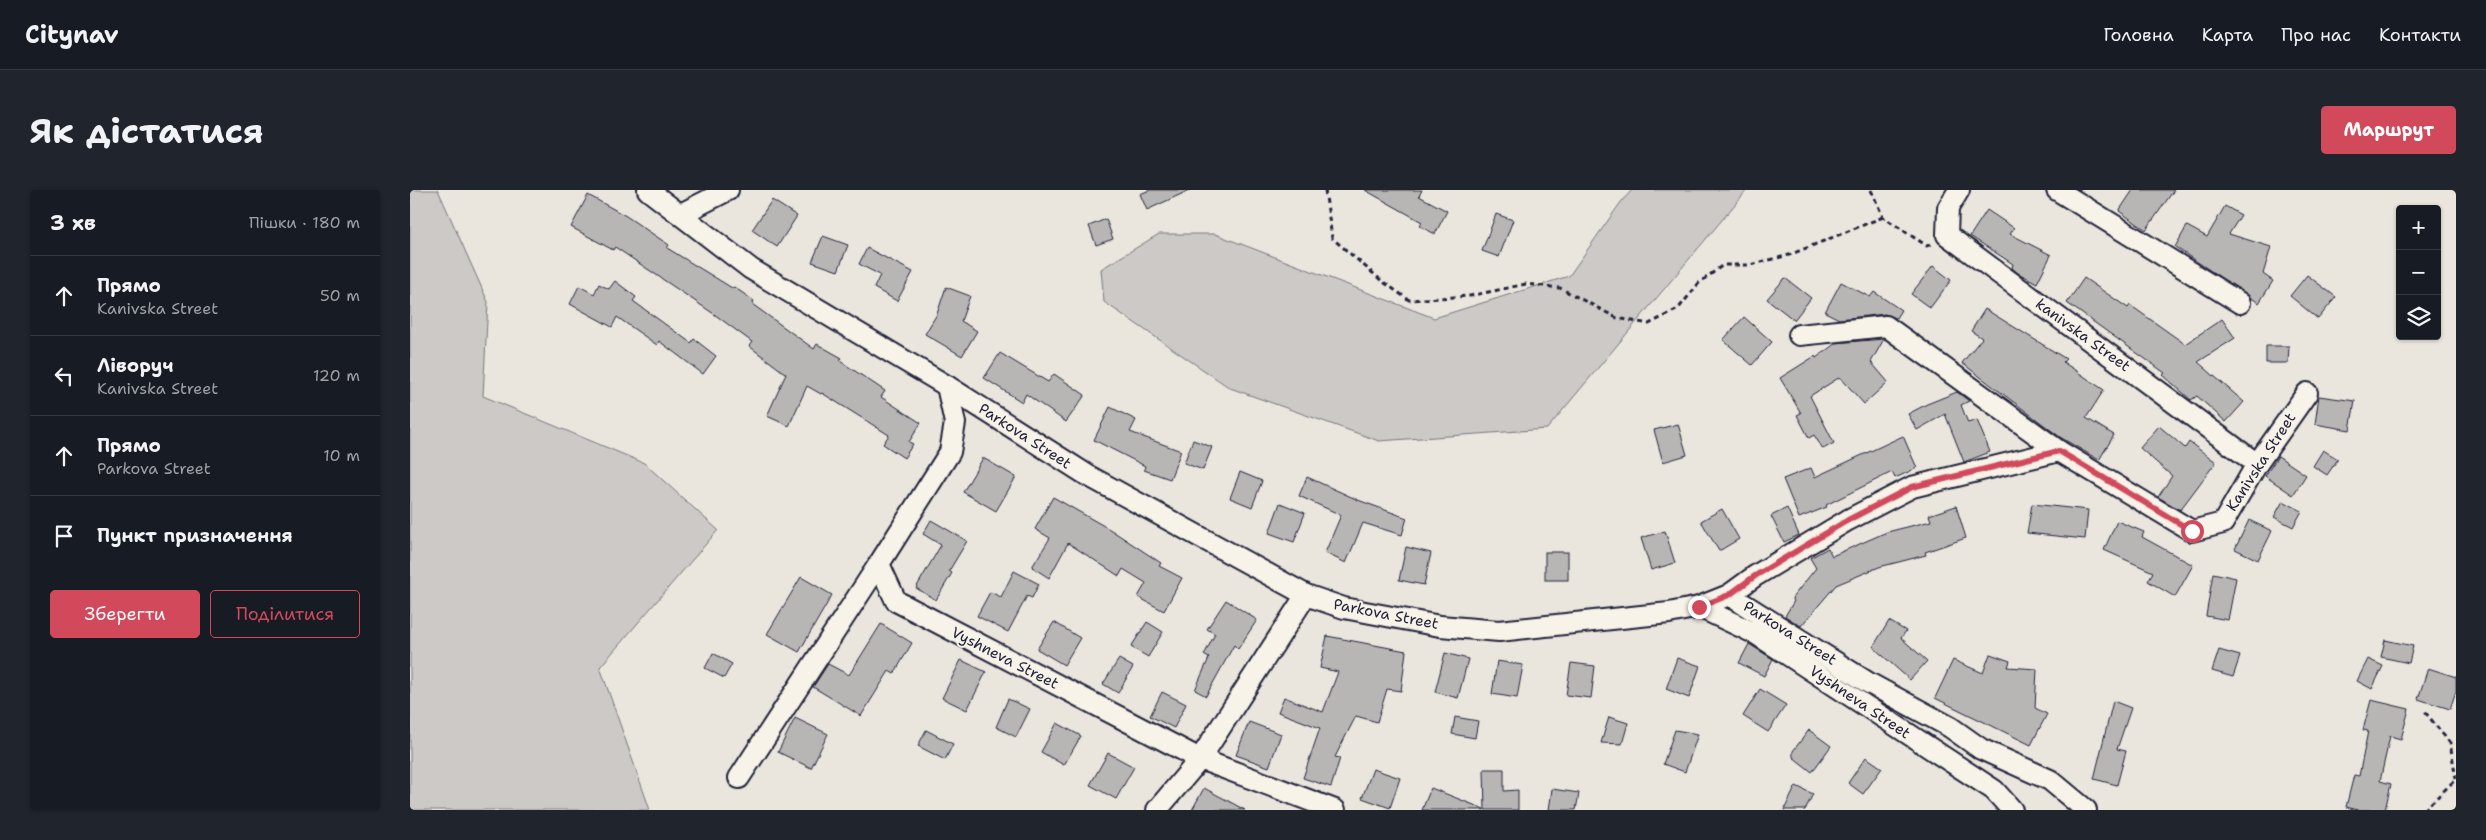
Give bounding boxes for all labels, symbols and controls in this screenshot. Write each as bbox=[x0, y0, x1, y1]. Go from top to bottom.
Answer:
text: Citynav bbox=[25, 19, 119, 51]
text: Головна bbox=[2103, 23, 2174, 47]
text: Карта bbox=[2202, 23, 2253, 47]
text: Про нас bbox=[2281, 23, 2351, 47]
text: Контакти bbox=[2379, 23, 2461, 47]
button: Маршрут bbox=[2321, 106, 2456, 154]
text: Як дістатися bbox=[30, 107, 264, 154]
map controls bbox=[2396, 205, 2441, 340]
button: + bbox=[2396, 205, 2441, 250]
text: 3 хв bbox=[50, 209, 96, 237]
text: Пішки · 180 m bbox=[249, 212, 360, 233]
button: − bbox=[2396, 250, 2441, 295]
text: Прямо bbox=[97, 273, 161, 298]
icon: ahead bbox=[50, 282, 78, 310]
text: 50 m bbox=[320, 285, 360, 306]
street label: kanivska Street bbox=[2032, 294, 2134, 376]
button: layers bbox=[2396, 295, 2441, 340]
text: Kanivska Street bbox=[97, 298, 218, 319]
text: Ліворуч bbox=[97, 353, 173, 378]
icon: left bbox=[50, 362, 78, 390]
text: 120 m bbox=[313, 365, 360, 386]
text: Kanivska Street bbox=[97, 378, 218, 399]
street label: Parkova Street bbox=[975, 399, 1075, 473]
street label: Kanivska Street bbox=[2222, 409, 2300, 515]
text: Прямо bbox=[97, 433, 161, 458]
icon: ahead bbox=[50, 442, 78, 470]
text: 10 m bbox=[323, 445, 360, 466]
text: Parkova Street bbox=[97, 458, 211, 479]
route start bbox=[2181, 520, 2204, 543]
icon: arrive bbox=[50, 522, 78, 550]
text: Пункт призначення bbox=[97, 523, 293, 548]
button: Зберегти bbox=[50, 590, 200, 638]
button: Поділитися bbox=[210, 590, 360, 638]
street label: Parkova Street bbox=[1332, 594, 1440, 634]
route end bbox=[1688, 596, 1711, 619]
street label: Parkova Street bbox=[1739, 596, 1841, 670]
street label: Vyshneva Street bbox=[948, 622, 1062, 694]
street label: Vyshneva Street bbox=[1806, 661, 1914, 743]

